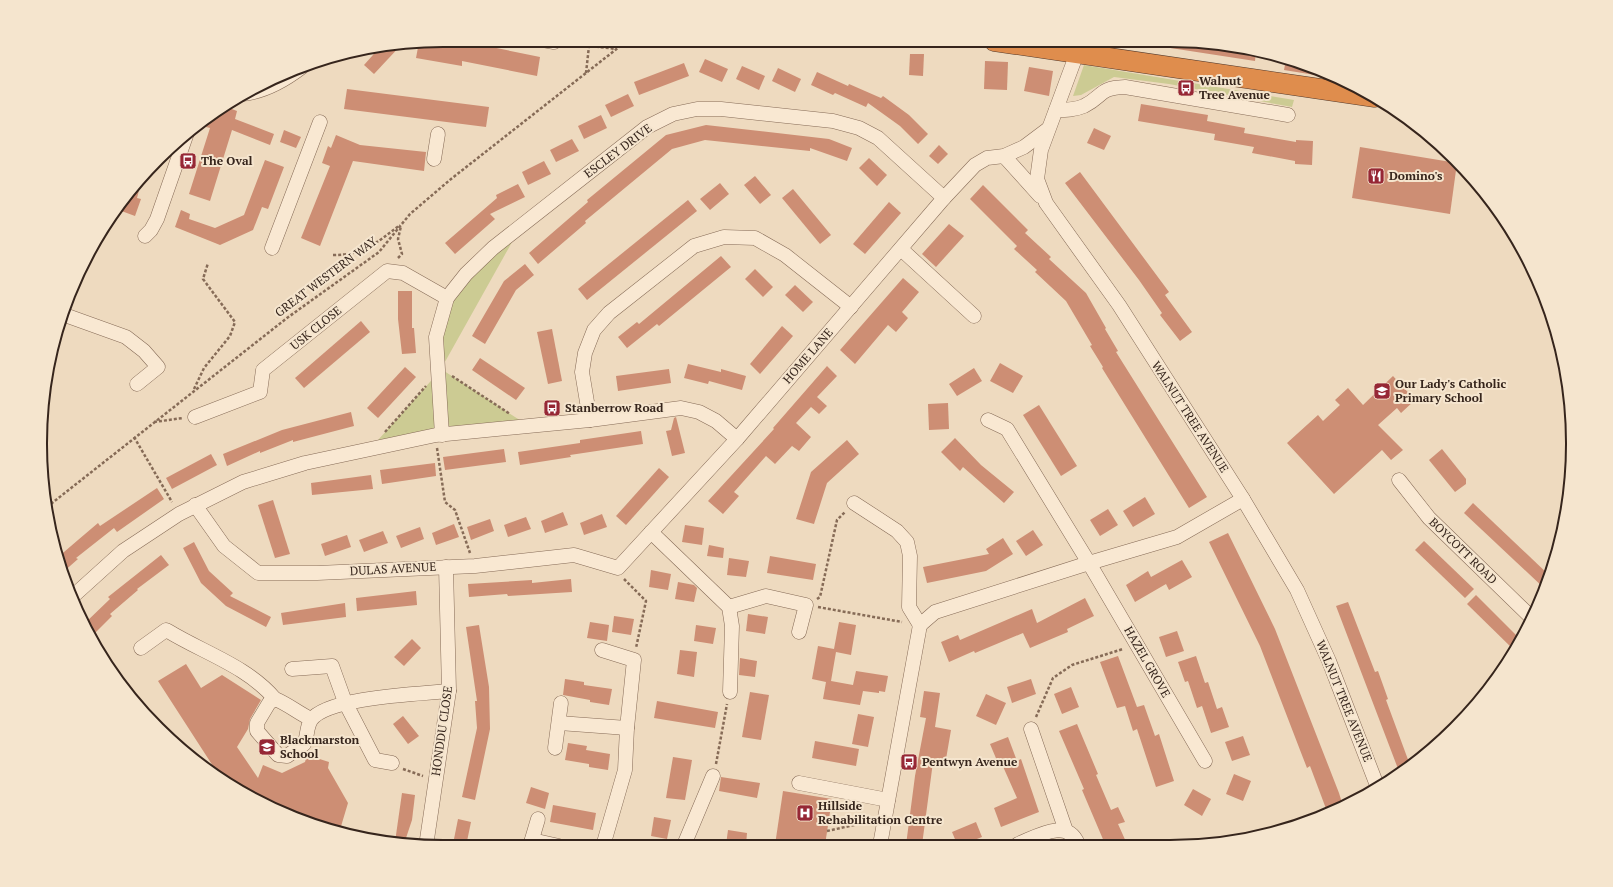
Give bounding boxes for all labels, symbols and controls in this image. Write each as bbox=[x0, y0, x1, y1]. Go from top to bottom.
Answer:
place label: Walnut Tree Avenue bbox=[1199, 73, 1271, 102]
bus stop icon: Walnut Tree Avenue bbox=[1176, 78, 1196, 98]
street label: ESCLEY DRIVE bbox=[581, 120, 655, 181]
bus stop icon: The Oval bbox=[178, 151, 198, 171]
place label: The Oval bbox=[201, 153, 253, 168]
restaurant icon: Domino's bbox=[1366, 166, 1386, 186]
place label: Domino's bbox=[1389, 168, 1443, 183]
street label: GREAT WESTERN WAY bbox=[272, 233, 380, 320]
street label: USK CLOSE bbox=[287, 302, 344, 353]
street label: HOME LANE bbox=[779, 325, 836, 386]
street label: WALNUT TREE AVENUE bbox=[1149, 358, 1232, 475]
place label: Our Lady's Catholic Primary School bbox=[1395, 376, 1507, 405]
school or university icon: Our Lady's Catholic Primary School bbox=[1372, 381, 1392, 401]
bus stop icon: Stanberrow Road bbox=[542, 398, 562, 418]
place label: Stanberrow Road bbox=[565, 400, 664, 415]
street label: BOYCOTT ROAD bbox=[1426, 514, 1501, 587]
street label: DULAS AVENUE bbox=[349, 559, 437, 578]
street label: HAZEL GROVE bbox=[1121, 624, 1174, 700]
street label: WALNUT TREE AVENUE bbox=[1313, 638, 1376, 764]
street label: HONDDU CLOSE bbox=[428, 685, 455, 777]
place label: Blackmarston School bbox=[280, 732, 360, 761]
school or university icon: Blackmarston School bbox=[257, 737, 277, 757]
bus stop icon: Pentwyn Avenue bbox=[899, 752, 919, 772]
place label: Pentwyn Avenue bbox=[922, 754, 1018, 769]
place label: Hillside Rehabilitation Centre bbox=[818, 798, 943, 827]
hospital icon: Hillside Rehabilitation Centre bbox=[795, 803, 815, 823]

